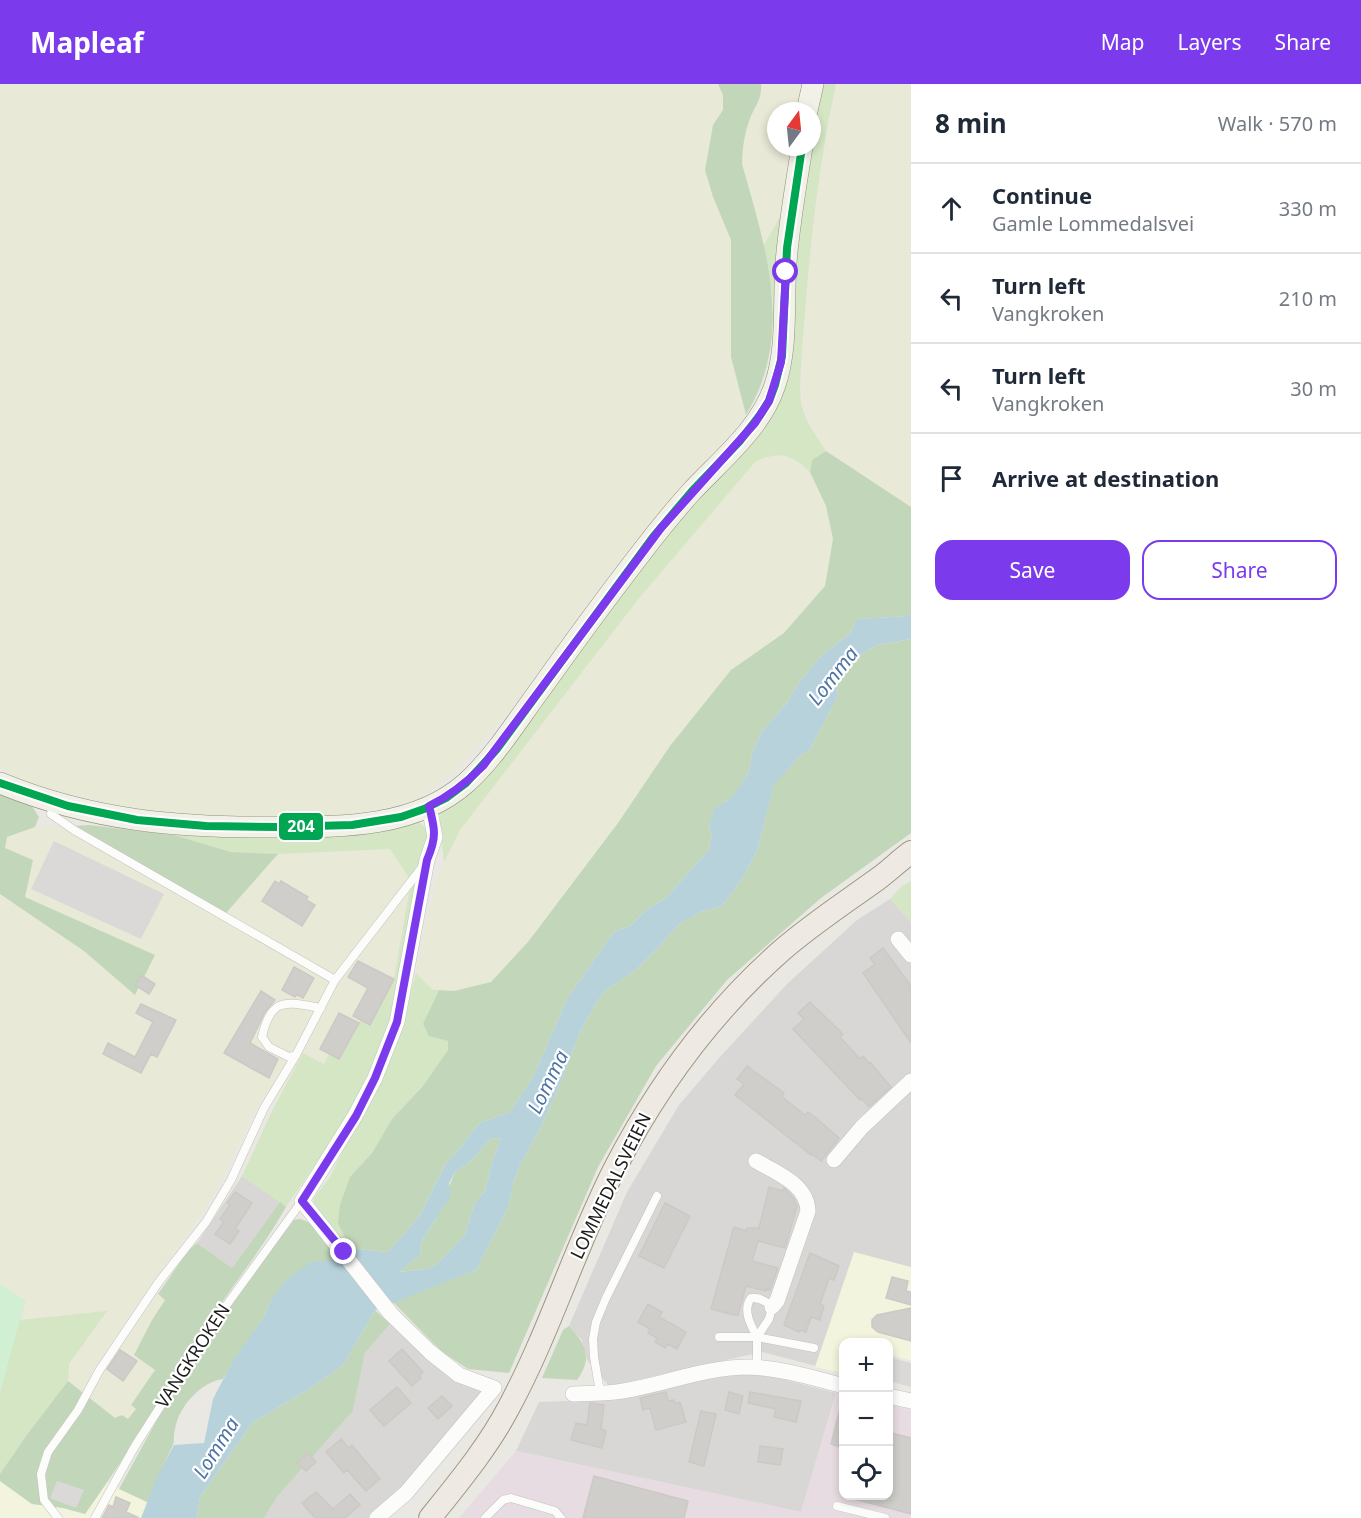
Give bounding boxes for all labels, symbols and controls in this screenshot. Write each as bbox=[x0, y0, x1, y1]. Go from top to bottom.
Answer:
text: Mapleaf bbox=[30, 23, 144, 61]
text: Map bbox=[1101, 28, 1145, 56]
text: Layers bbox=[1178, 28, 1242, 56]
text: Share bbox=[1275, 28, 1331, 56]
north arrow bbox=[767, 102, 821, 156]
text: 8 min bbox=[935, 105, 1007, 141]
text: Walk · 570 m bbox=[1218, 110, 1337, 137]
text: Continue bbox=[992, 180, 1092, 210]
icon: ahead bbox=[935, 192, 968, 225]
text: 330 m bbox=[1279, 195, 1337, 222]
text: Gamle Lommedalsvei bbox=[992, 210, 1194, 237]
route start bbox=[772, 258, 798, 284]
text: Turn left bbox=[992, 270, 1086, 300]
icon: left bbox=[935, 282, 968, 315]
text: 210 m bbox=[1279, 285, 1337, 312]
text: Vangkroken bbox=[992, 300, 1104, 327]
text: Turn left bbox=[992, 360, 1086, 390]
icon: left bbox=[935, 372, 968, 405]
text: 30 m bbox=[1290, 375, 1337, 402]
text: Vangkroken bbox=[992, 390, 1104, 417]
icon: arrive bbox=[935, 462, 968, 495]
text: Arrive at destination bbox=[992, 463, 1219, 493]
button: Save bbox=[935, 540, 1130, 600]
button: Share bbox=[1142, 540, 1337, 600]
water label: Lomma bbox=[801, 641, 864, 710]
line badge: 204 bbox=[278, 812, 324, 841]
text: 204 bbox=[287, 815, 315, 837]
water label: Lomma bbox=[521, 1046, 574, 1118]
street label: LOMMEDALSVEIEN bbox=[564, 1108, 656, 1263]
route end bbox=[330, 1238, 356, 1264]
street label: VANGKROKEN bbox=[150, 1299, 235, 1412]
map controls bbox=[839, 1338, 893, 1500]
button: + bbox=[839, 1338, 893, 1392]
button: − bbox=[839, 1392, 893, 1446]
water label: Lomma bbox=[186, 1412, 245, 1483]
button: locate bbox=[839, 1446, 893, 1500]

